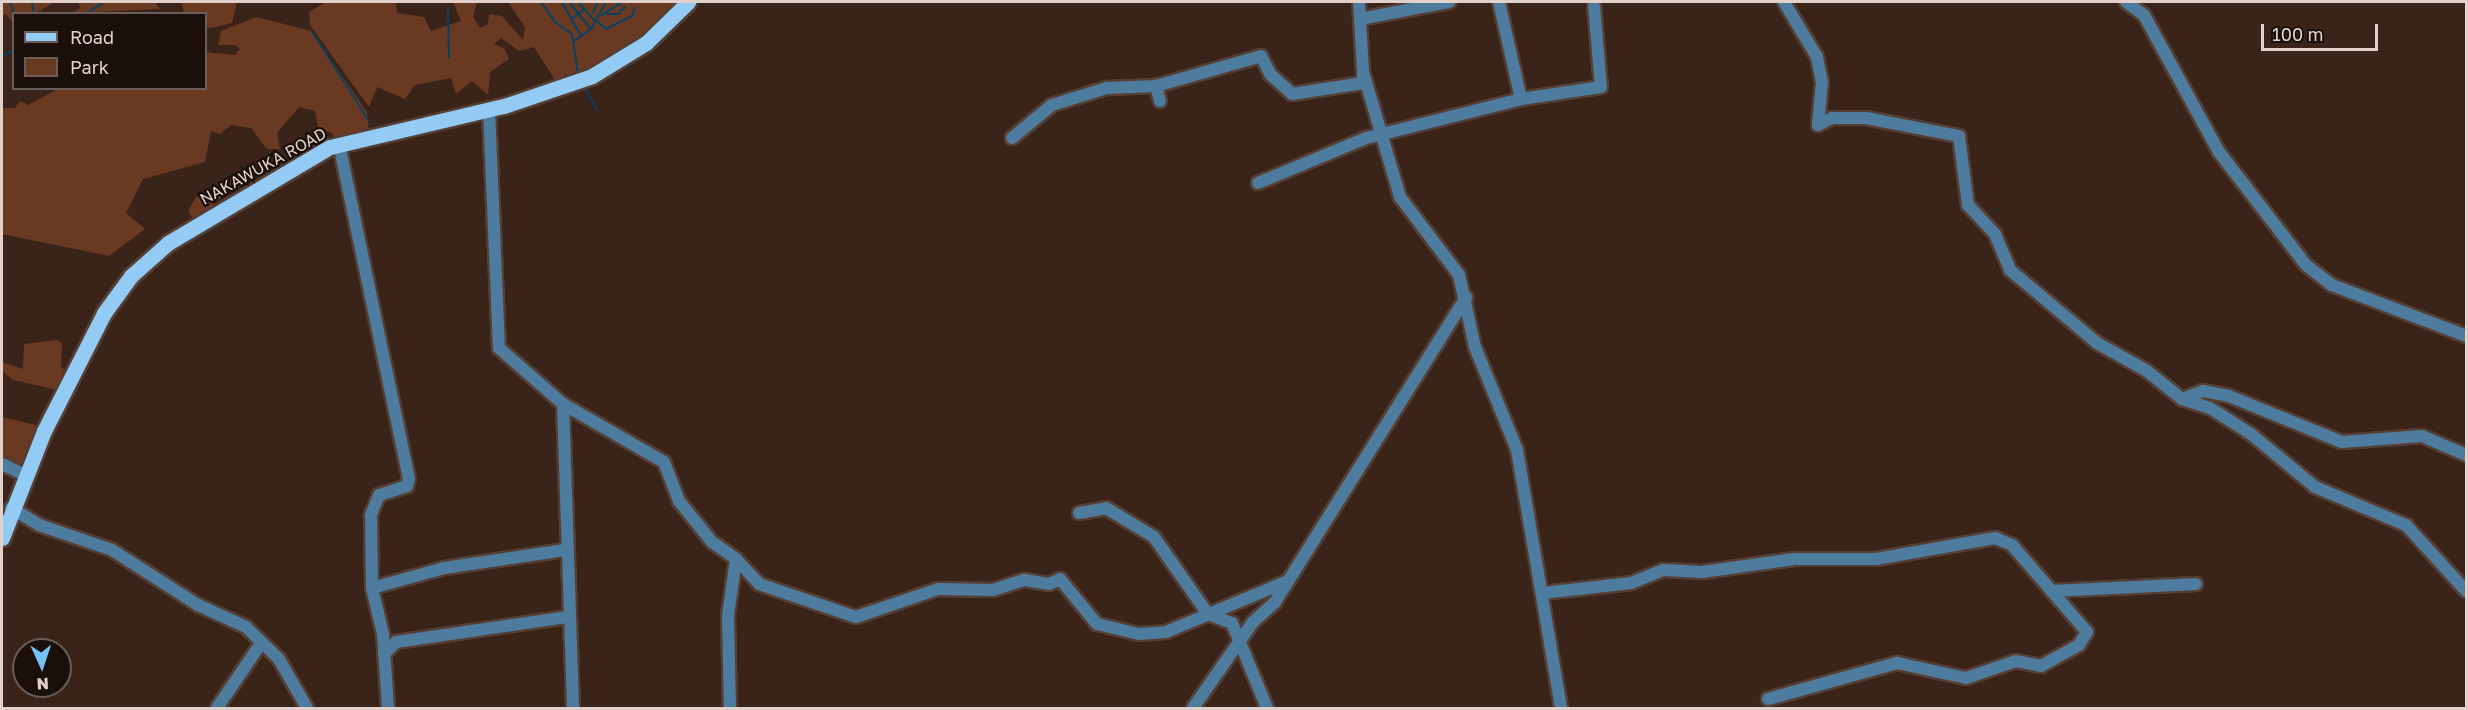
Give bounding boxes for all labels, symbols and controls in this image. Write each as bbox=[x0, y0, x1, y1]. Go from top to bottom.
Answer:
legend bbox=[12, 12, 207, 90]
scale bar bbox=[2264, 12, 2381, 50]
text: 100 m bbox=[2272, 23, 2323, 45]
text: Road bbox=[70, 26, 114, 48]
text: Park bbox=[70, 56, 109, 78]
street label: NAKAWUKA ROAD bbox=[196, 123, 330, 209]
north arrow bbox=[12, 638, 72, 698]
text: N bbox=[36, 674, 49, 694]

